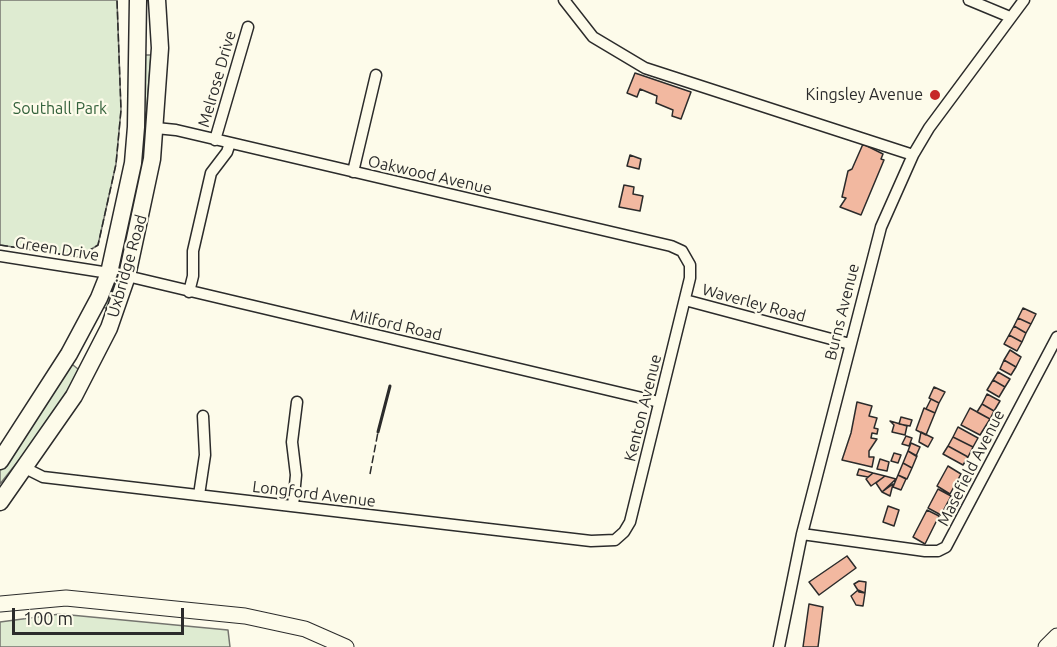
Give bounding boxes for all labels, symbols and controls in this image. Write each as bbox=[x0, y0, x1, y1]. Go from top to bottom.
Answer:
street label: Melrose Drive bbox=[194, 28, 240, 130]
place label: Kingsley Avenue bbox=[805, 85, 923, 105]
marker: Kingsley Avenue bbox=[928, 88, 942, 102]
park label: Southall Park bbox=[13, 99, 107, 119]
street label: Oakwood Avenue bbox=[366, 151, 494, 199]
street label: Uxbridge Road bbox=[103, 212, 151, 320]
street label: Green Drive bbox=[14, 233, 100, 265]
street label: Burns Avenue bbox=[821, 262, 863, 362]
street label: Waverley Road bbox=[700, 280, 808, 326]
street label: Milford Road bbox=[348, 305, 444, 345]
street label: Kenton Avenue bbox=[620, 352, 666, 464]
street label: Masefield Avenue bbox=[933, 407, 1009, 529]
street label: Longford Avenue bbox=[251, 477, 377, 511]
scale bar bbox=[15, 596, 188, 634]
text: 100 m bbox=[23, 608, 73, 628]

